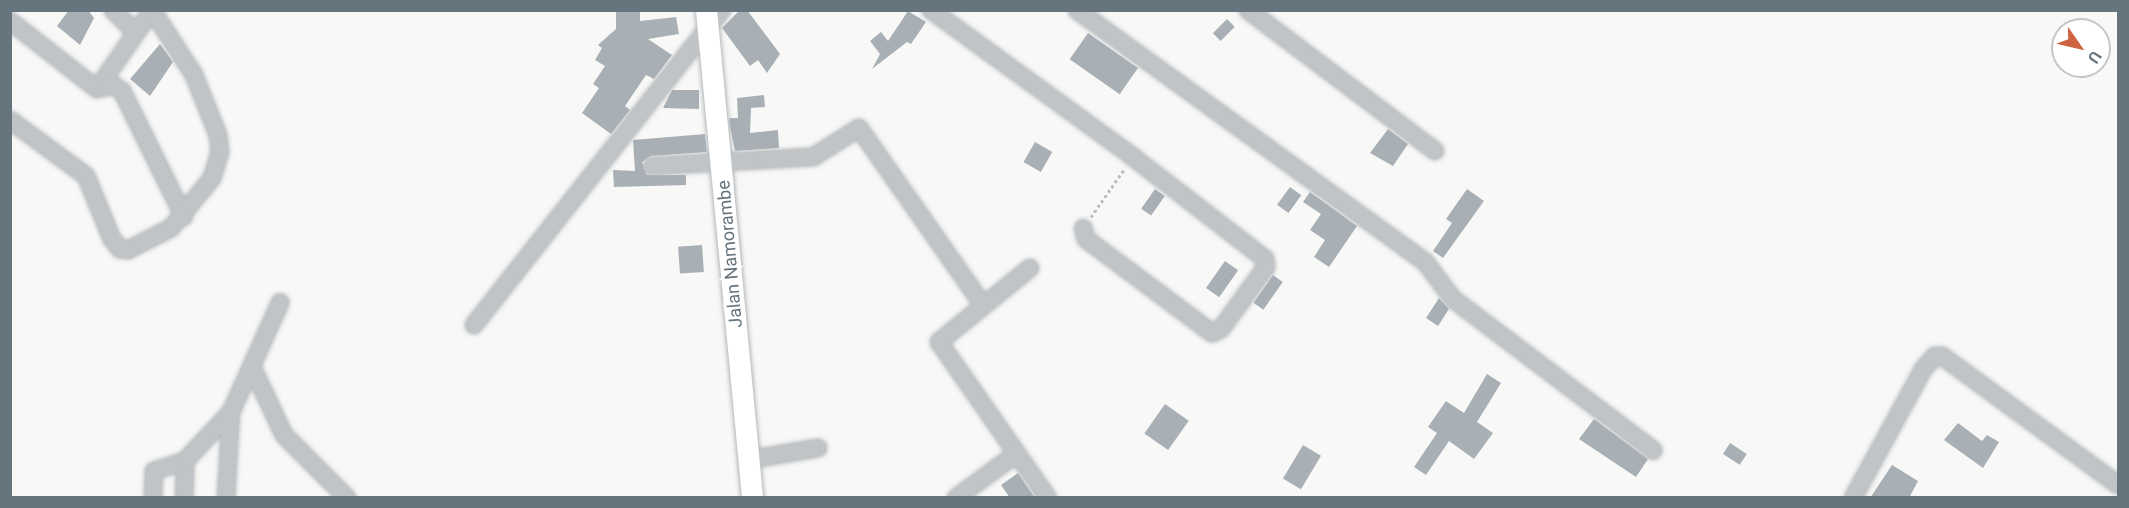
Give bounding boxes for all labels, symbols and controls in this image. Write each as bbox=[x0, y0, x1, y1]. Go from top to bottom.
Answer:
north arrow bbox=[2051, 18, 2111, 78]
text: U bbox=[2084, 48, 2106, 67]
street label: Jalan Namorambe bbox=[713, 179, 747, 329]

